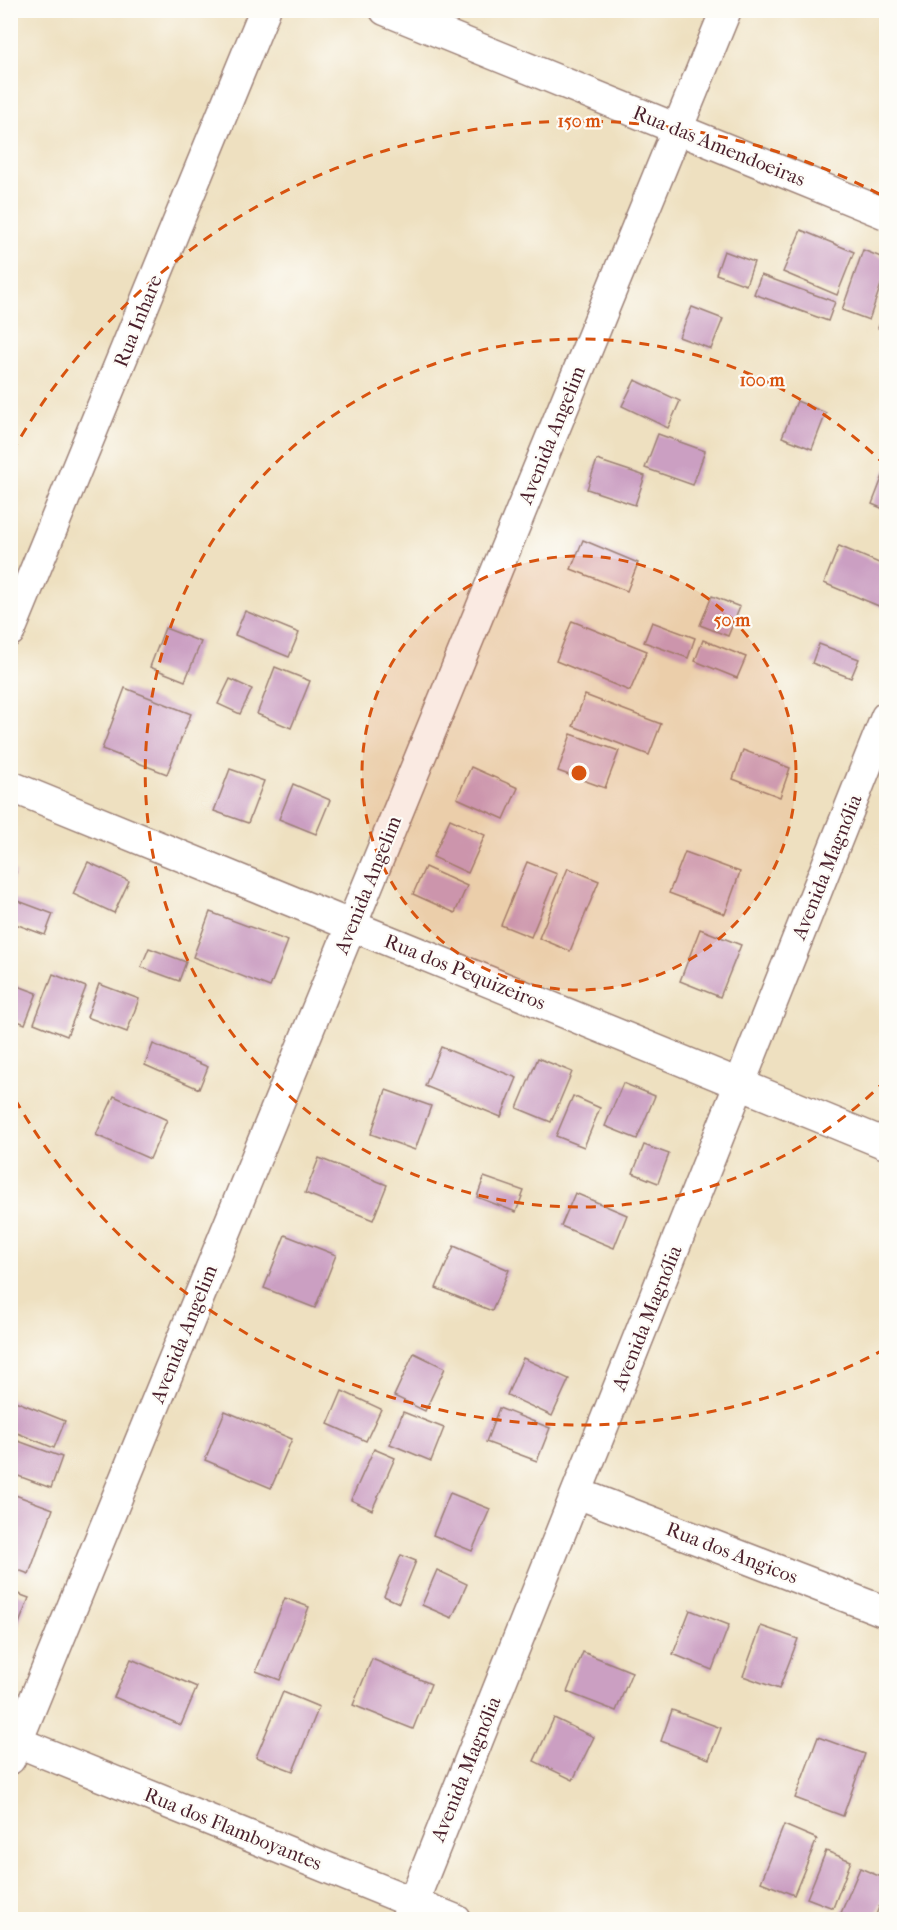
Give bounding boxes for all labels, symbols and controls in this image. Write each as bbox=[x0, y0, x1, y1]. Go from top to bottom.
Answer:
street label: Rua das Amendoeiras bbox=[630, 101, 808, 191]
text: 150 m bbox=[558, 111, 601, 132]
street label: Rua Inhare bbox=[109, 272, 167, 370]
street label: Avenida Angelim bbox=[513, 362, 590, 508]
text: 100 m bbox=[739, 370, 786, 391]
text: 50 m bbox=[714, 610, 751, 631]
centre of rings bbox=[569, 763, 589, 783]
street label: Avenida Magnólia bbox=[787, 790, 867, 944]
street label: Avenida Angelim bbox=[329, 812, 406, 958]
street label: Rua dos Pequizeiros bbox=[381, 929, 549, 1015]
street label: Avenida Magnólia bbox=[607, 1241, 687, 1395]
street label: Avenida Angelim bbox=[145, 1261, 222, 1407]
street label: Rua dos Angicos bbox=[663, 1517, 801, 1589]
street label: Avenida Magnólia bbox=[426, 1692, 506, 1846]
street label: Rua dos Flamboyantes bbox=[141, 1783, 325, 1875]

